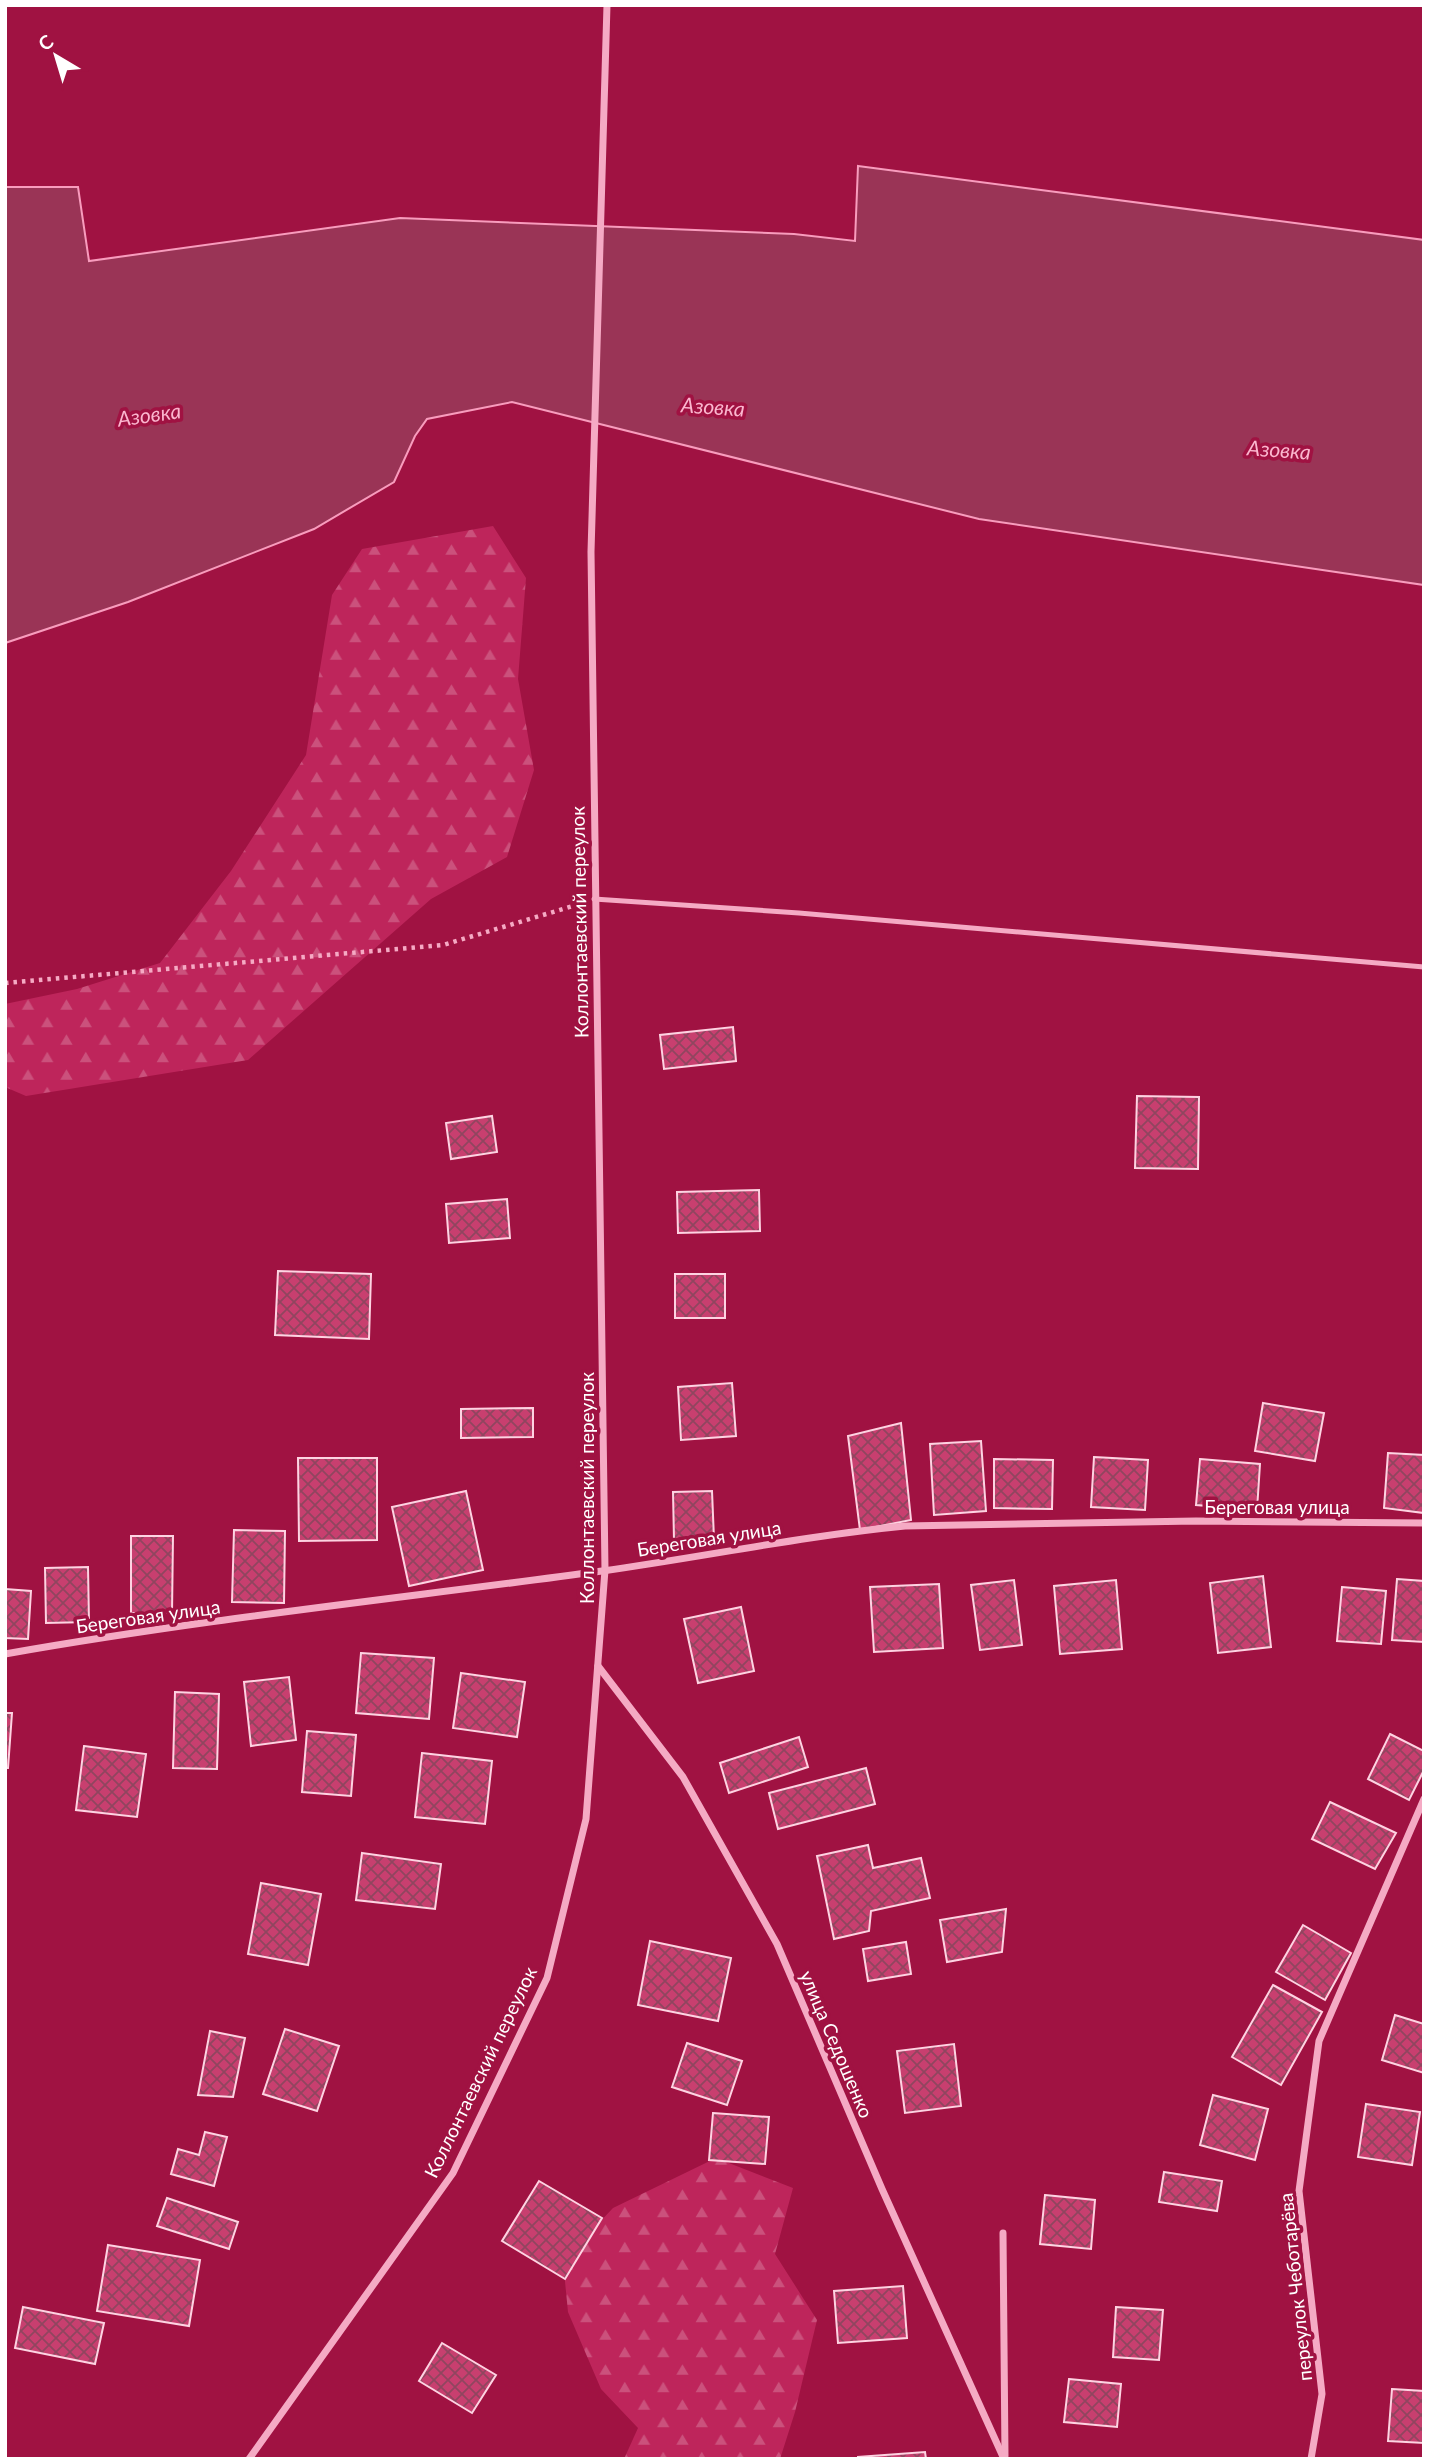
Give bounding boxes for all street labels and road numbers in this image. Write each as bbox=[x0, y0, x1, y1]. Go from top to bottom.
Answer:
street label: Коллонтаевский переулок bbox=[565, 806, 593, 1038]
street label: Коллонтаевский переулок bbox=[575, 1372, 598, 1604]
street label: Береговая улица bbox=[1204, 1495, 1350, 1518]
street label: Береговая улица bbox=[635, 1515, 783, 1561]
street label: Береговая улица bbox=[74, 1594, 222, 1638]
street label: Коллонтаевский переулок bbox=[419, 1963, 541, 2181]
street label: улица Седошенко bbox=[796, 1967, 878, 2121]
street label: переулок Чеботарёва bbox=[1274, 2192, 1316, 2382]

